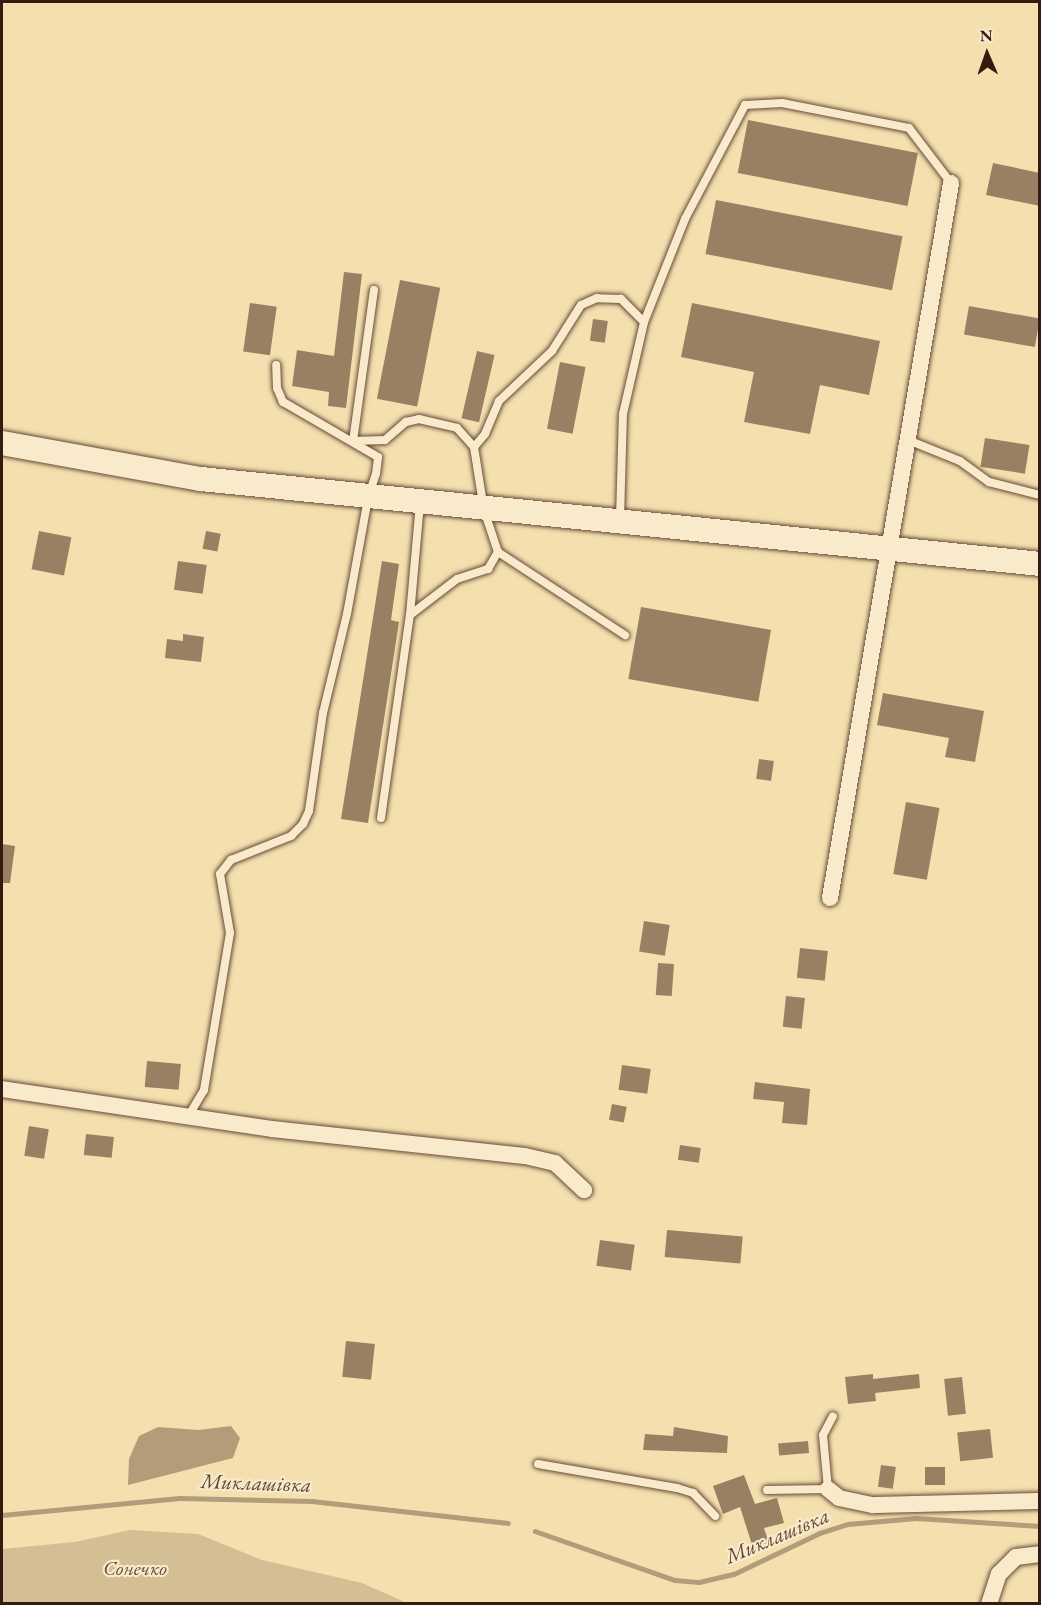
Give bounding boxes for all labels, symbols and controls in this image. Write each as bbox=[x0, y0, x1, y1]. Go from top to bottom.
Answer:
north arrow bbox=[957, 24, 1017, 84]
text: N bbox=[980, 25, 993, 46]
water label: Миклашівка bbox=[200, 1468, 312, 1498]
water label: Миклашівка bbox=[721, 1503, 833, 1569]
park label: Сонечко bbox=[103, 1556, 167, 1580]

